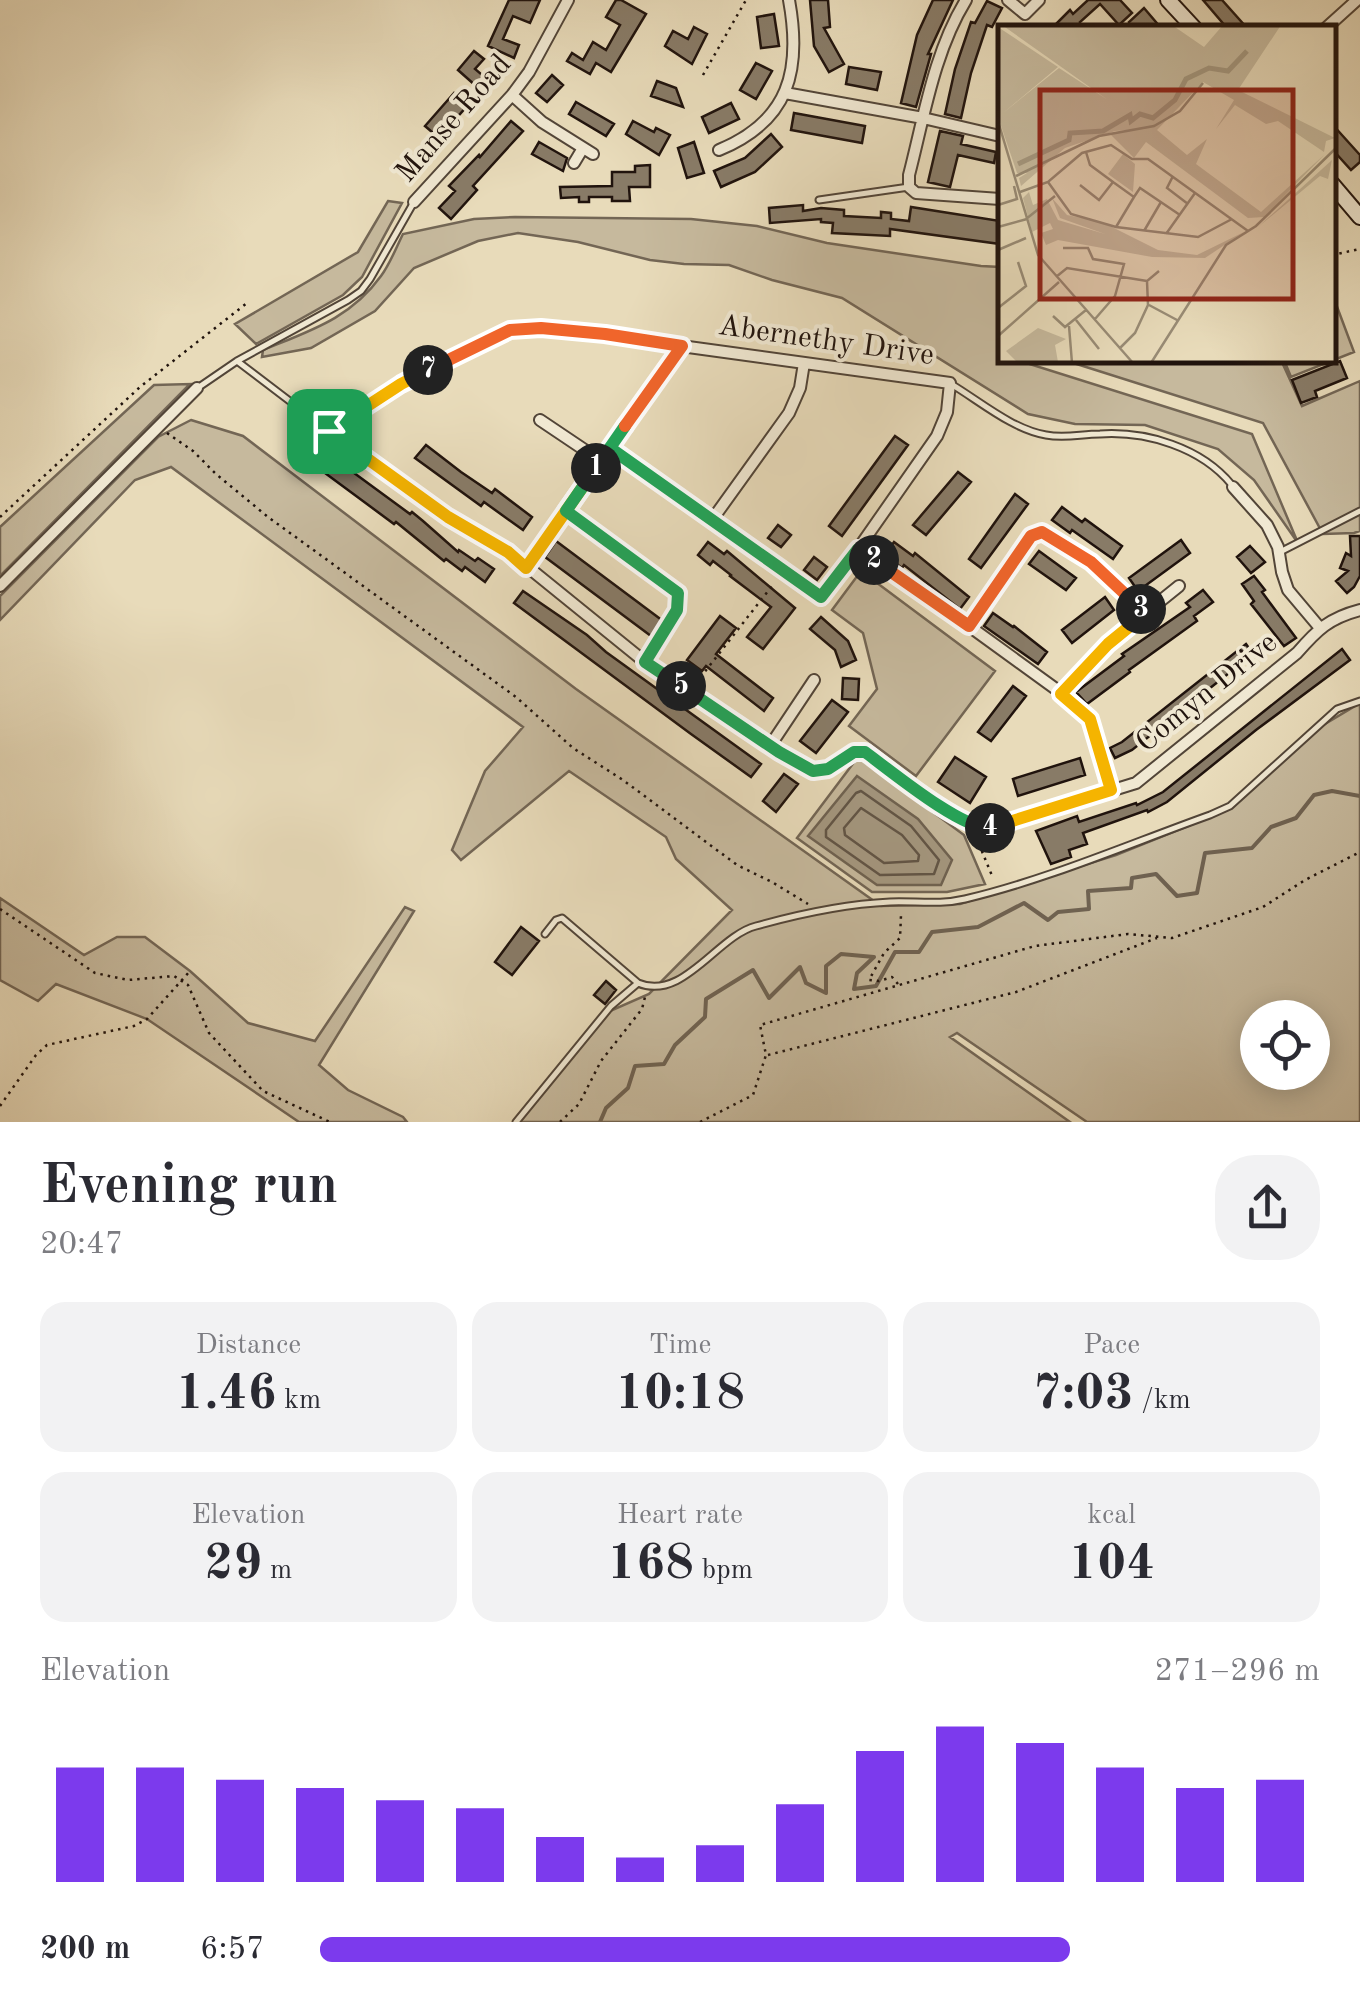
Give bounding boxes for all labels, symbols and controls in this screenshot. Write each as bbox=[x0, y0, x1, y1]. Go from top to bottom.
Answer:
inset map bbox=[998, 25, 1335, 362]
street label: Manse Road bbox=[391, 49, 517, 189]
street label: Abernethy Drive bbox=[716, 311, 936, 371]
pin: 7 bbox=[403, 345, 453, 395]
text: 7 bbox=[420, 356, 436, 384]
pin bbox=[287, 389, 372, 474]
icon: arrive bbox=[302, 404, 357, 459]
pin: 1 bbox=[571, 443, 621, 493]
text: 1 bbox=[588, 454, 604, 482]
pin: 2 bbox=[849, 535, 899, 585]
text: 2 bbox=[866, 546, 882, 574]
pin: 3 bbox=[1116, 584, 1166, 634]
text: 3 bbox=[1133, 595, 1149, 623]
street label: Comyn Drive bbox=[1131, 627, 1283, 759]
pin: 5 bbox=[656, 661, 706, 711]
text: 5 bbox=[673, 672, 689, 700]
pin: 4 bbox=[965, 803, 1015, 853]
text: 4 bbox=[982, 814, 998, 842]
map controls bbox=[1240, 1000, 1330, 1090]
button: locate bbox=[1240, 1000, 1330, 1090]
button: share bbox=[1215, 1155, 1320, 1260]
text: Evening run bbox=[40, 1160, 338, 1215]
text: 20:47 bbox=[40, 1229, 123, 1261]
text: Distance bbox=[196, 1332, 301, 1360]
text: Time bbox=[649, 1332, 711, 1360]
text: Pace bbox=[1083, 1332, 1140, 1360]
text: 1.46 bbox=[176, 1370, 277, 1420]
text: 10:18 bbox=[615, 1370, 745, 1420]
text: 7:03 bbox=[1033, 1370, 1134, 1420]
text: km bbox=[277, 1387, 321, 1415]
text: /km bbox=[1134, 1387, 1191, 1415]
text: Elevation bbox=[191, 1502, 305, 1530]
text: Heart rate bbox=[617, 1502, 743, 1530]
text: kcal bbox=[1088, 1502, 1136, 1530]
text: 29 bbox=[204, 1540, 262, 1590]
text: 168 bbox=[607, 1540, 694, 1590]
text: 104 bbox=[1068, 1540, 1155, 1590]
text: m bbox=[262, 1557, 292, 1585]
text: bpm bbox=[694, 1557, 753, 1585]
text: Elevation bbox=[40, 1656, 170, 1688]
text: 271–296 m bbox=[1154, 1656, 1320, 1688]
text: 200 m bbox=[40, 1934, 130, 1966]
text: 6:57 bbox=[200, 1934, 265, 1966]

